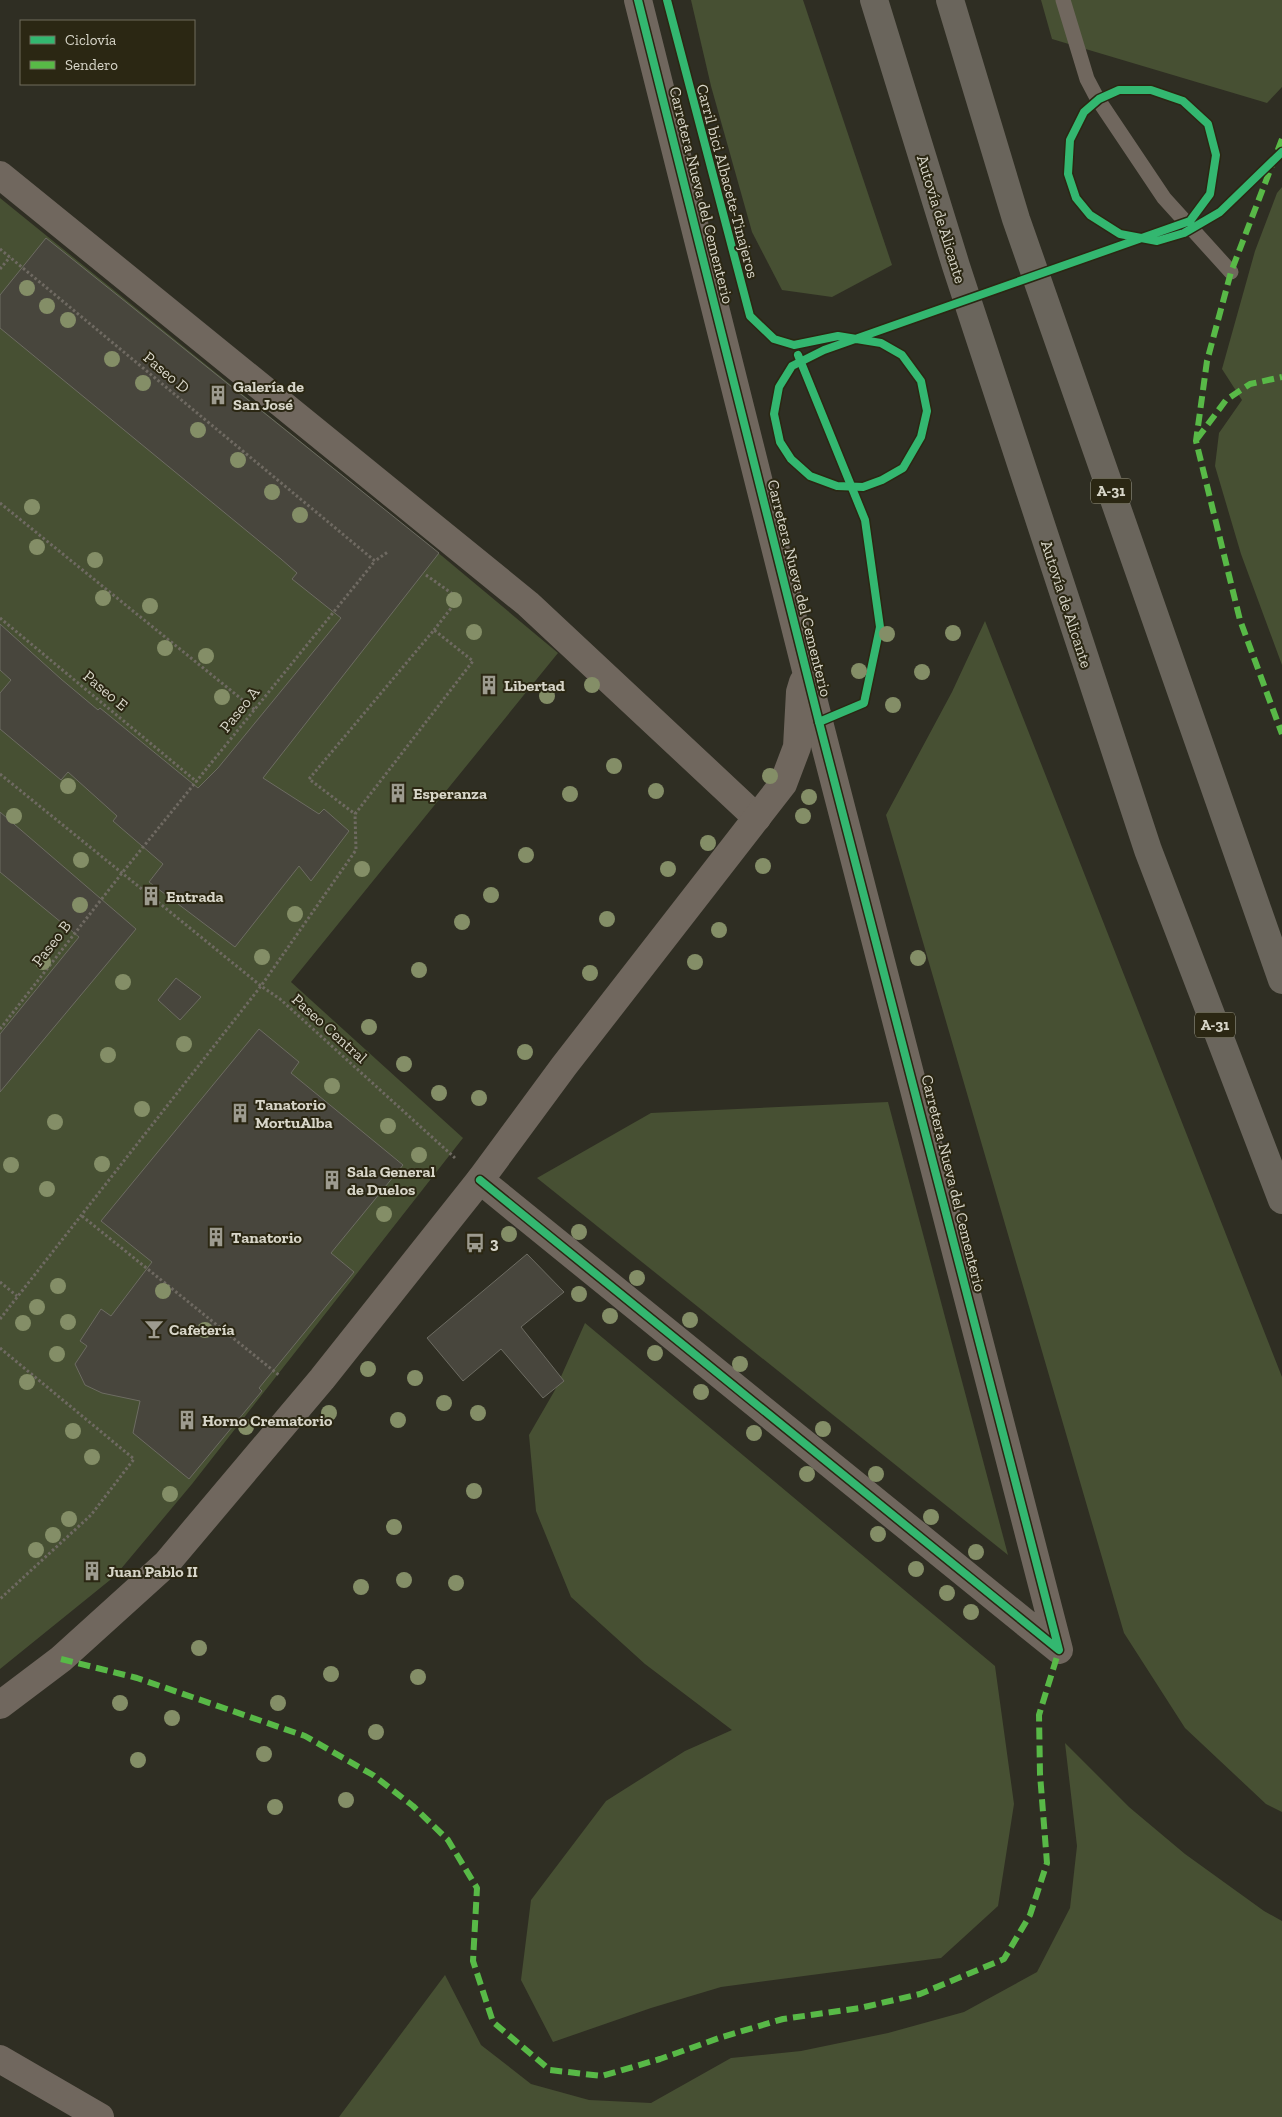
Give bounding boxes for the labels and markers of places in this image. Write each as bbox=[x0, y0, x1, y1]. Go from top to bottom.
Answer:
place label: Galería de San José bbox=[233, 377, 304, 414]
building icon: Galería de San José bbox=[207, 384, 229, 406]
building icon: Libertad bbox=[478, 674, 500, 696]
place label: Libertad bbox=[504, 676, 565, 695]
building icon: Esperanza bbox=[387, 782, 409, 804]
place label: Esperanza bbox=[413, 784, 487, 803]
building icon: Entrada bbox=[140, 885, 162, 907]
place label: Entrada bbox=[166, 887, 224, 906]
place label: Tanatorio MortuAlba bbox=[255, 1095, 333, 1132]
building icon: Tanatorio MortuAlba bbox=[229, 1102, 251, 1124]
place label: Sala General de Duelos bbox=[347, 1162, 436, 1199]
building icon: Sala General de Duelos bbox=[321, 1169, 343, 1191]
building icon: Tanatorio bbox=[205, 1226, 227, 1248]
place label: Tanatorio bbox=[231, 1228, 302, 1247]
bus stop icon: 3 bbox=[464, 1232, 486, 1254]
place label: 3 bbox=[490, 1234, 499, 1253]
bar icon: Cafetería bbox=[143, 1318, 165, 1340]
place label: Cafetería bbox=[169, 1320, 235, 1339]
building icon: Horno Crematorio bbox=[176, 1409, 198, 1431]
place label: Horno Crematorio bbox=[202, 1411, 333, 1430]
building icon: Juan Pablo II bbox=[81, 1560, 103, 1582]
place label: Juan Pablo II bbox=[107, 1562, 198, 1581]

